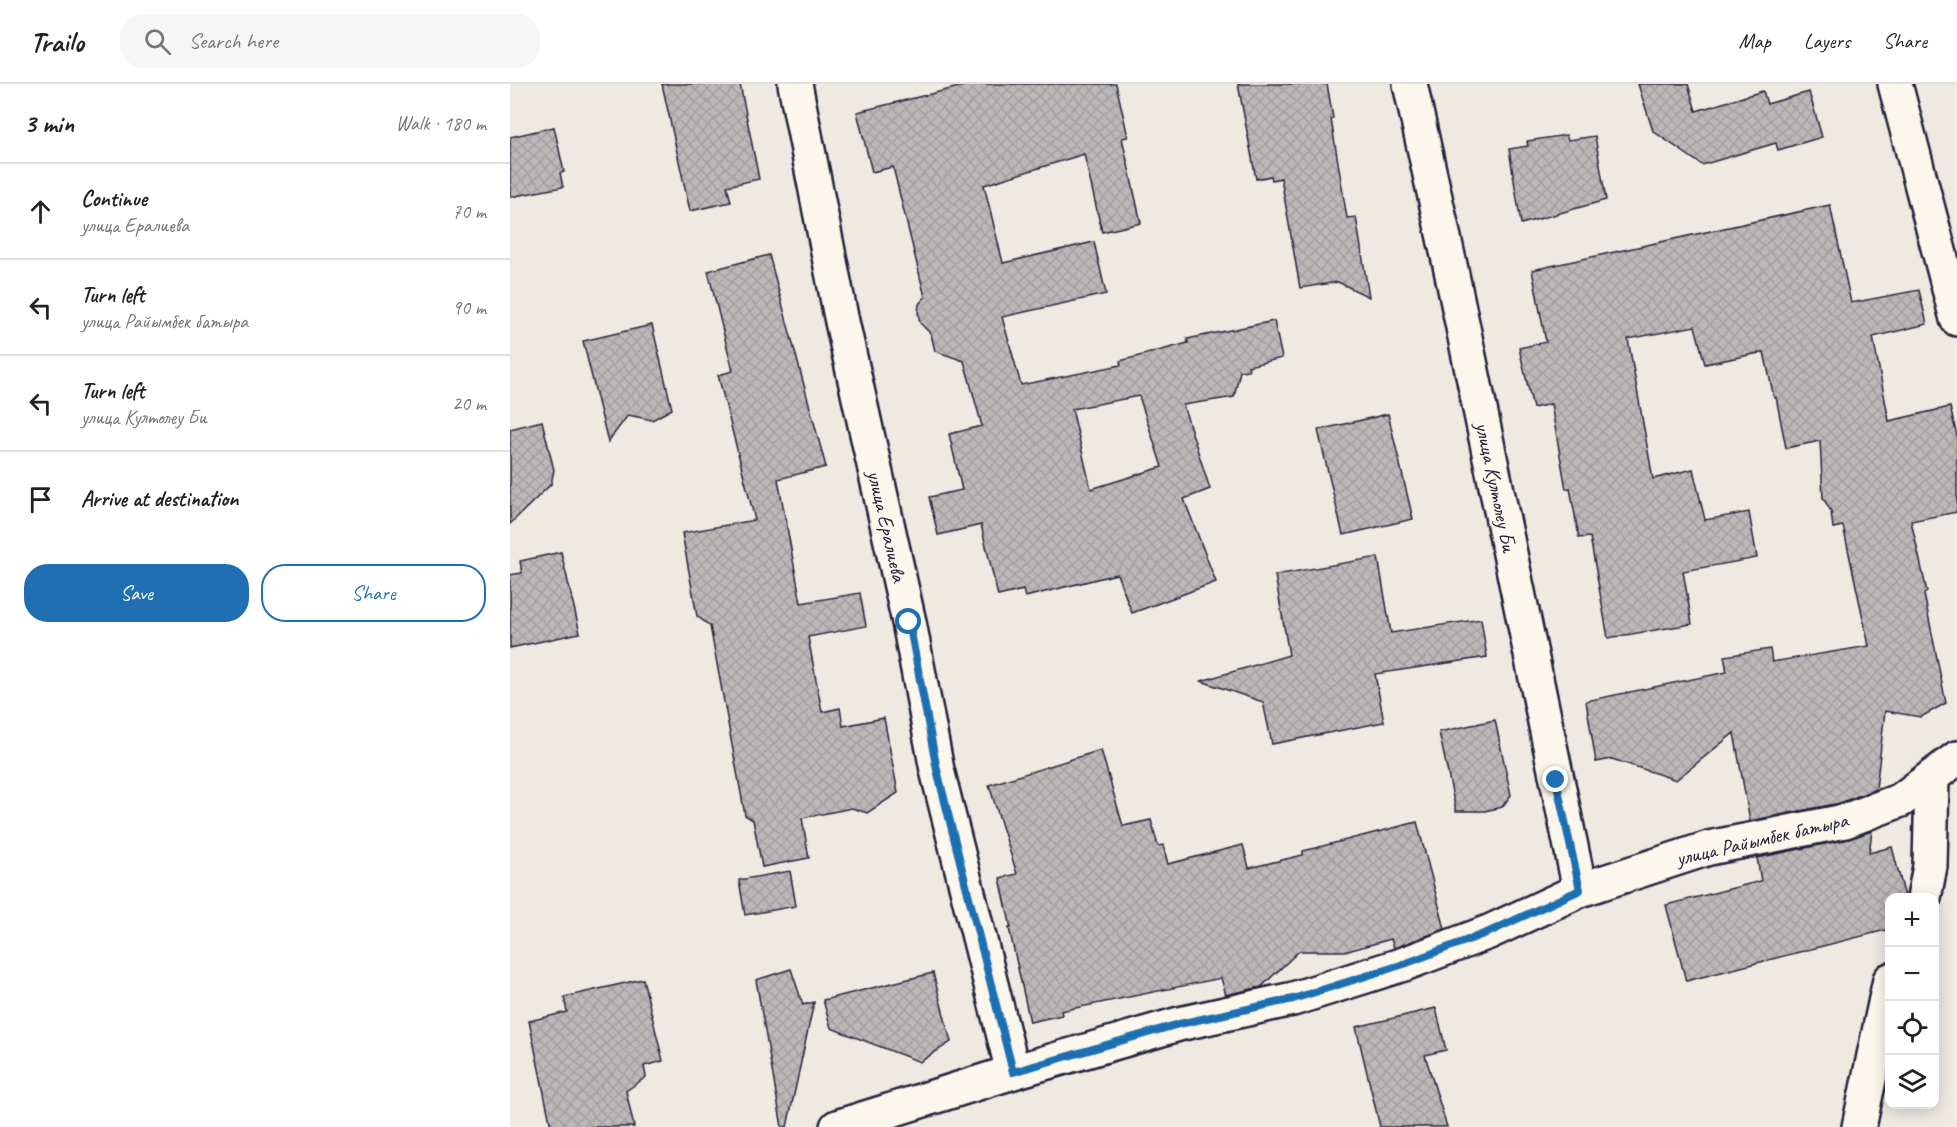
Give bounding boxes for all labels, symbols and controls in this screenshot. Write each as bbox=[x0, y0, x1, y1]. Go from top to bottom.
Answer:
search box bbox=[120, 14, 540, 68]
text: Trailo bbox=[30, 24, 84, 59]
icon: search bbox=[141, 25, 174, 58]
text: Search here bbox=[189, 27, 278, 55]
text: Map bbox=[1738, 28, 1771, 54]
text: Layers bbox=[1804, 28, 1850, 54]
text: Share bbox=[1883, 28, 1927, 54]
text: 3 min bbox=[24, 107, 74, 140]
text: Walk · 180 m bbox=[396, 111, 486, 136]
text: Continue bbox=[81, 185, 147, 213]
icon: ahead bbox=[24, 195, 57, 228]
text: 70 m bbox=[452, 199, 486, 224]
text: улица Ералиева bbox=[81, 213, 189, 238]
text: Turn left bbox=[81, 281, 145, 309]
icon: left bbox=[24, 291, 57, 324]
text: 90 m bbox=[452, 295, 486, 320]
text: улица Райымбек батыра bbox=[81, 309, 248, 334]
text: Turn left bbox=[81, 377, 145, 405]
icon: left bbox=[24, 387, 57, 420]
text: 20 m bbox=[452, 391, 486, 416]
text: улица Култолеу Би bbox=[81, 405, 207, 430]
street label: улица Култолеу Би bbox=[1469, 418, 1523, 556]
street label: улица Ералиева bbox=[861, 466, 913, 586]
icon: arrive bbox=[24, 483, 57, 516]
text: Arrive at destination bbox=[81, 485, 238, 513]
button: Save bbox=[24, 564, 249, 622]
button: Share bbox=[261, 564, 486, 622]
route start bbox=[895, 608, 921, 634]
route end bbox=[1542, 766, 1568, 792]
street label: улица Райымбек батыра bbox=[1672, 806, 1852, 872]
map controls bbox=[1885, 893, 1939, 1109]
button: + bbox=[1885, 893, 1939, 947]
button: − bbox=[1885, 947, 1939, 1001]
button: locate bbox=[1885, 1001, 1939, 1055]
button: layers bbox=[1885, 1055, 1939, 1109]

